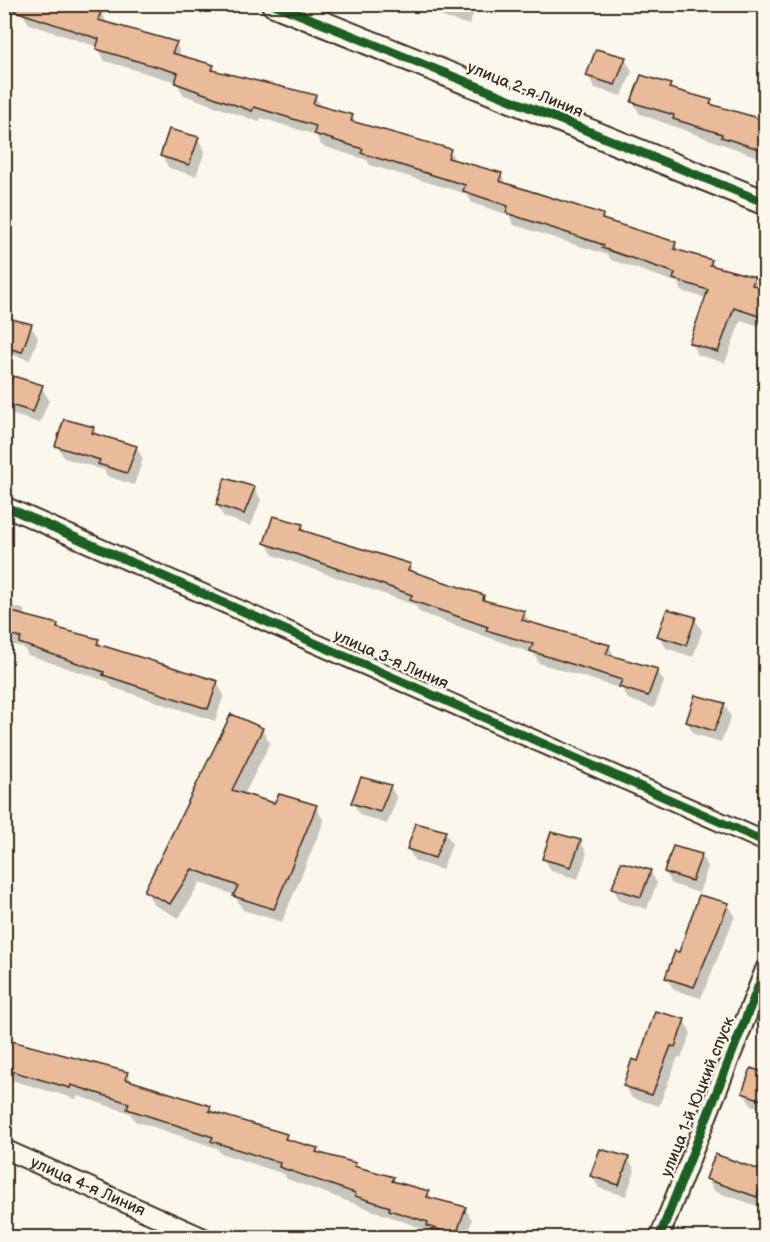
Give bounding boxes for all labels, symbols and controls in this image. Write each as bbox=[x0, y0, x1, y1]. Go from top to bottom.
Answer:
street label: улица 2-я Линия bbox=[464, 58, 586, 122]
street label: улица 3-я Линия bbox=[331, 626, 451, 694]
street label: улица 1-й Юцкий спуск bbox=[657, 1014, 739, 1180]
street label: улица 4-я Линия bbox=[28, 1153, 148, 1220]

